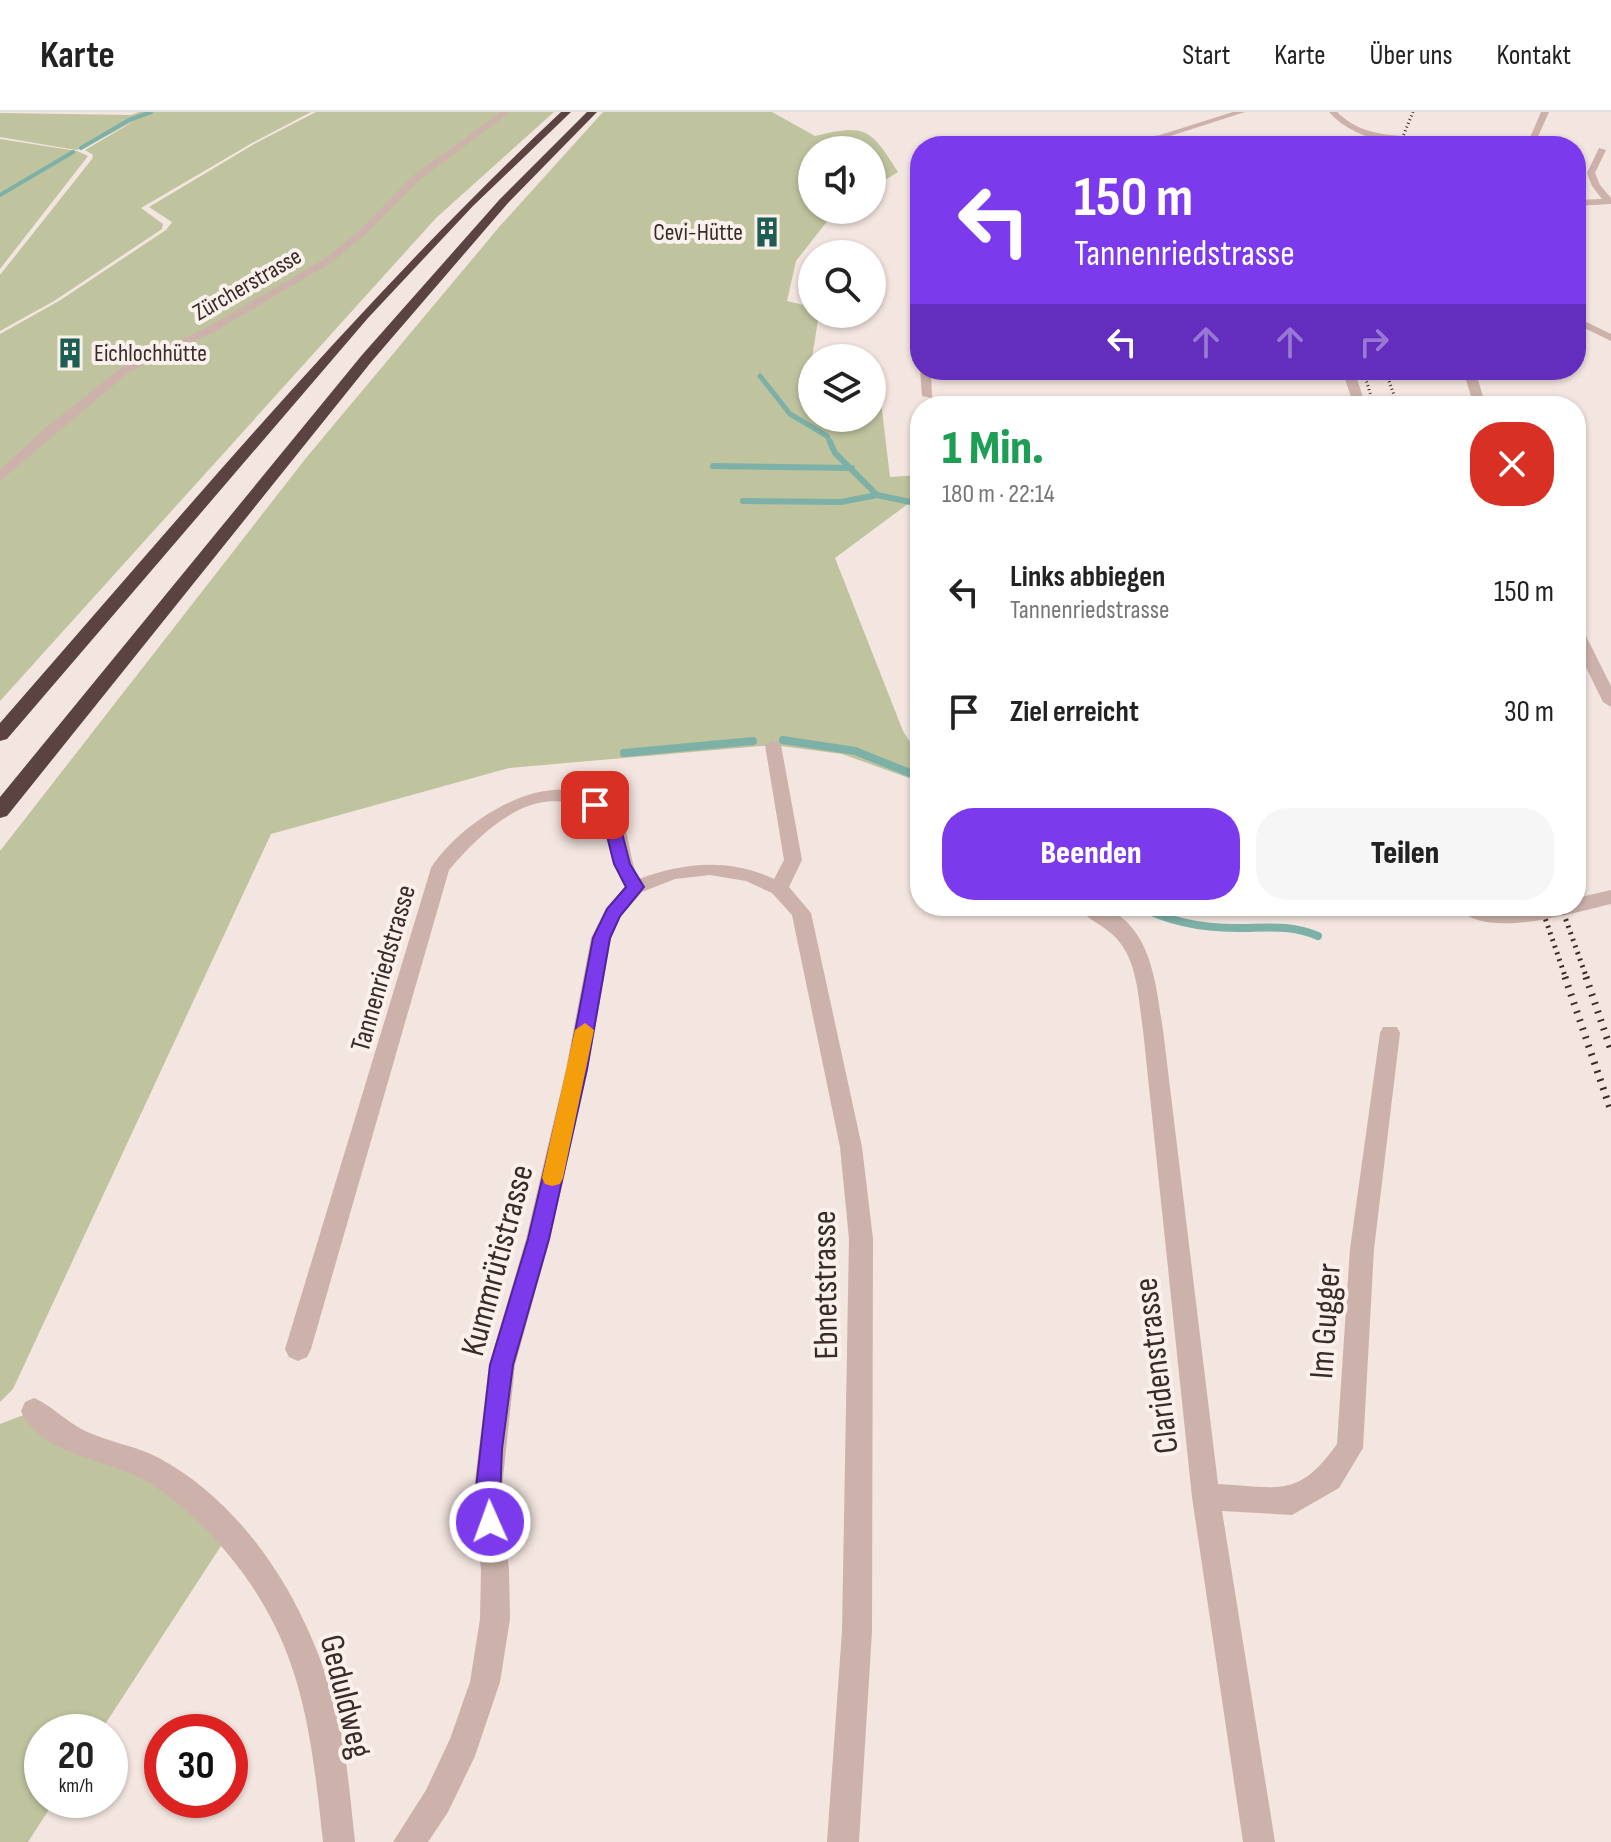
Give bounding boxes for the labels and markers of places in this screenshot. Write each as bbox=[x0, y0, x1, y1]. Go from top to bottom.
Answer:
building icon: Cevi-Hütte bbox=[750, 215, 784, 249]
place label: Cevi-Hütte bbox=[653, 218, 743, 247]
building icon: Eichlochhütte bbox=[53, 336, 87, 370]
place label: Eichlochhütte bbox=[94, 339, 207, 368]
pin bbox=[561, 771, 629, 839]

